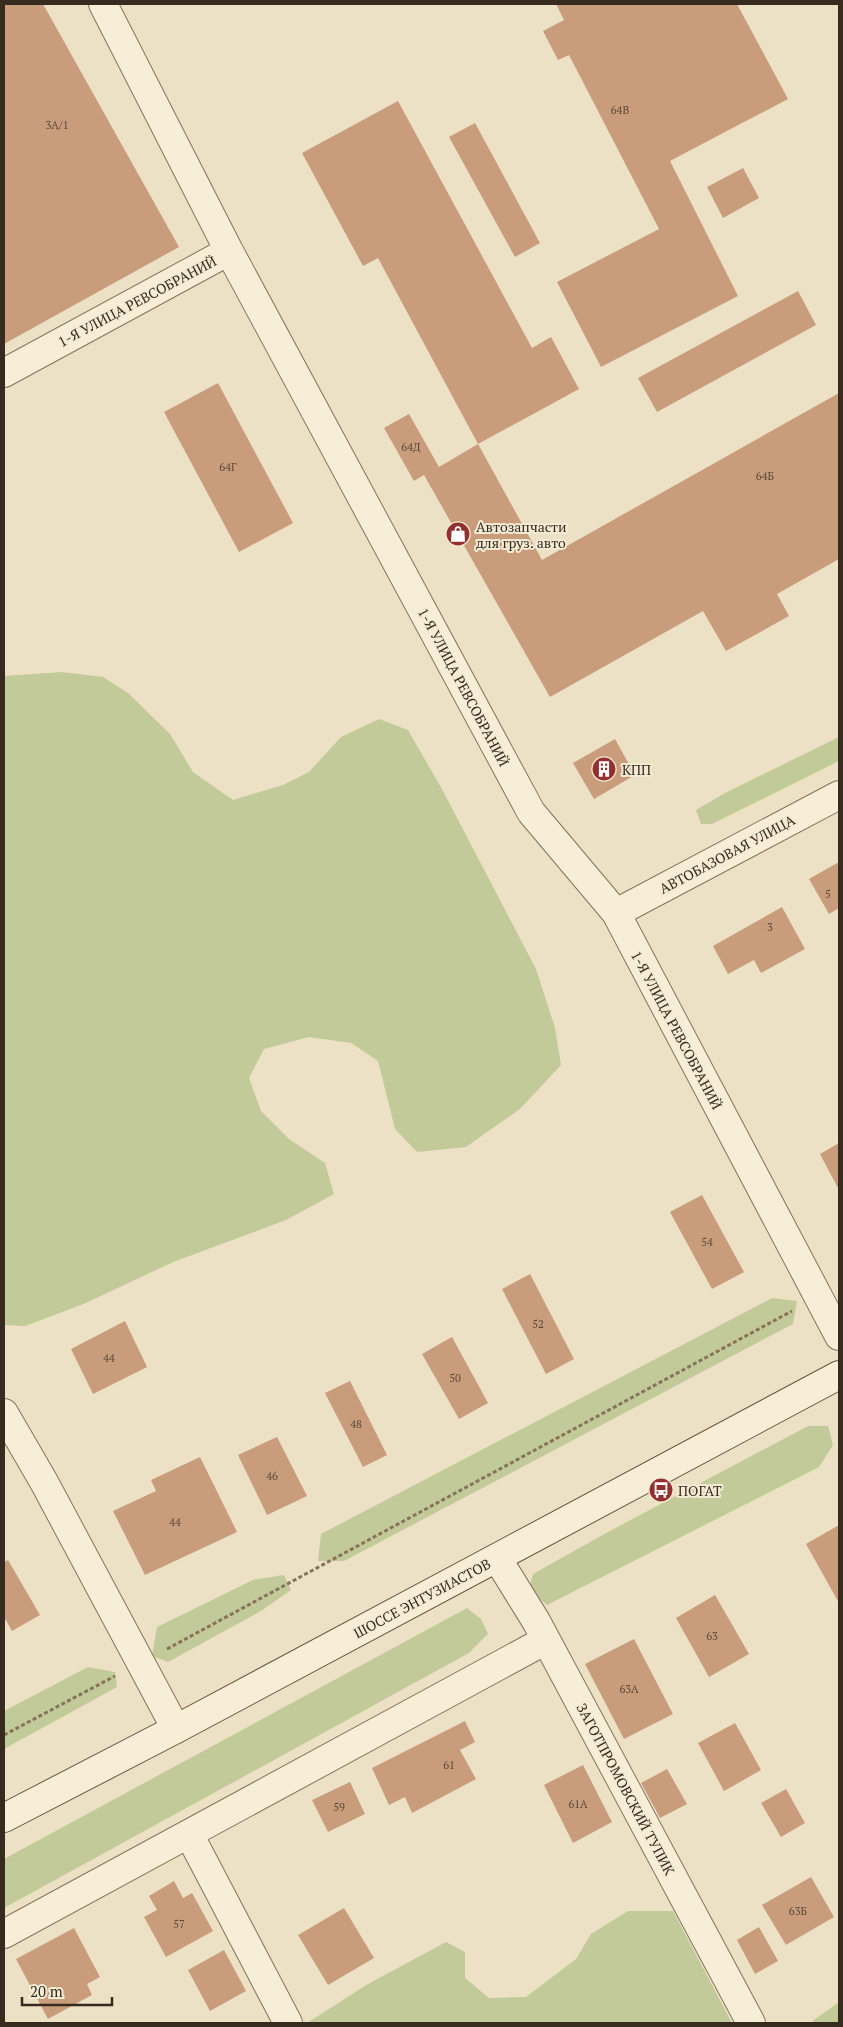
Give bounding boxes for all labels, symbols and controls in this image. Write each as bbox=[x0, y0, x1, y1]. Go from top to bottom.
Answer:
house number: 64В bbox=[611, 103, 629, 117]
house number: 3А/1 bbox=[45, 118, 69, 132]
street label: 1-Я УЛИЦА РЕВСОБРАНИЙ bbox=[54, 251, 220, 351]
house number: 64Д bbox=[401, 440, 421, 454]
house number: 64Г bbox=[219, 460, 237, 474]
house number: 64Б bbox=[756, 469, 775, 483]
place label: Автозапчасти для груз. авто bbox=[476, 517, 567, 552]
shop icon: Автозапчасти для груз. авто bbox=[445, 521, 471, 547]
street label: 1-Я УЛИЦА РЕВСОБРАНИЙ bbox=[414, 604, 514, 770]
building icon: КПП bbox=[591, 756, 617, 782]
place label: КПП bbox=[622, 760, 651, 779]
street label: АВТОБАЗОВАЯ УЛИЦА bbox=[656, 810, 799, 898]
house number: 5 bbox=[825, 887, 831, 901]
house number: 3 bbox=[767, 920, 773, 934]
street label: 1-Я УЛИЦА РЕВСОБРАНИЙ bbox=[627, 947, 727, 1113]
house number: 54 bbox=[701, 1235, 713, 1249]
house number: 52 bbox=[532, 1317, 544, 1331]
house number: 44 bbox=[103, 1351, 115, 1365]
house number: 50 bbox=[449, 1371, 461, 1385]
house number: 48 bbox=[350, 1417, 362, 1431]
house number: 46 bbox=[266, 1469, 278, 1483]
bus stop icon: ПОГАТ bbox=[648, 1477, 674, 1503]
place label: ПОГАТ bbox=[678, 1481, 722, 1500]
house number: 44 bbox=[169, 1515, 181, 1529]
street label: ШОССЕ ЭНТУЗИАСТОВ bbox=[350, 1554, 494, 1642]
house number: 63 bbox=[706, 1629, 718, 1643]
house number: 63А bbox=[619, 1682, 639, 1696]
street label: ЗАГОТПРОМОВСКИЙ ТУПИК bbox=[572, 1700, 680, 1879]
house number: 61 bbox=[443, 1758, 455, 1772]
house number: 61А bbox=[568, 1797, 588, 1811]
house number: 59 bbox=[333, 1800, 345, 1814]
house number: 63Б bbox=[789, 1904, 808, 1918]
house number: 57 bbox=[173, 1917, 185, 1931]
scale bar bbox=[22, 1974, 112, 2006]
text: 20 m bbox=[30, 1981, 63, 2001]

